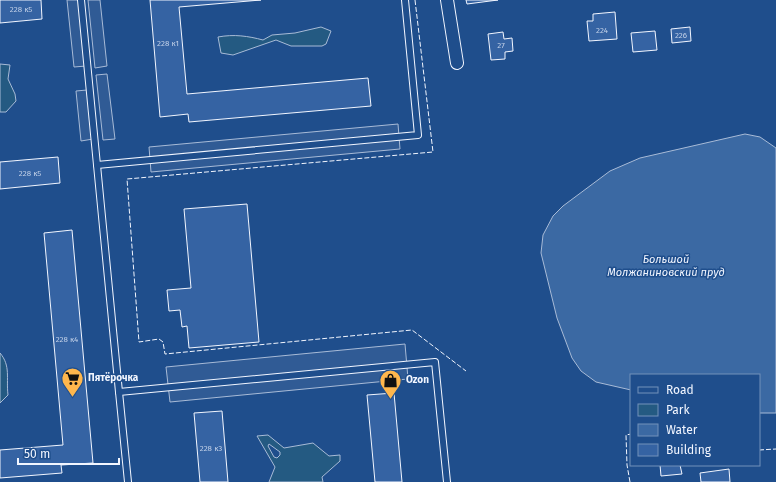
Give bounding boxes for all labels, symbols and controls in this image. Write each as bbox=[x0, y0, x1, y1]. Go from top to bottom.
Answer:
house number: 228 к5 bbox=[10, 5, 32, 14]
house number: 224 bbox=[596, 26, 609, 35]
house number: 226 bbox=[675, 31, 687, 40]
house number: 228 к1 bbox=[157, 39, 179, 48]
house number: 27 bbox=[497, 41, 505, 50]
house number: 228 к5 bbox=[19, 169, 41, 178]
water label: Большой Молжаниновский пруд bbox=[607, 253, 725, 279]
house number: 228 к4 bbox=[56, 335, 79, 344]
supermarket icon: Пятёрочка bbox=[60, 365, 86, 398]
shop icon: Ozon bbox=[378, 367, 404, 400]
place label: Пятёрочка bbox=[88, 372, 139, 384]
place label: Ozon bbox=[406, 374, 429, 386]
legend bbox=[630, 374, 760, 466]
text: Road bbox=[666, 383, 694, 397]
text: Park bbox=[666, 403, 690, 417]
text: Water bbox=[666, 423, 698, 437]
scale bar bbox=[18, 440, 119, 466]
text: Building bbox=[666, 443, 712, 457]
house number: 228 к3 bbox=[200, 444, 222, 453]
text: 50 m bbox=[24, 447, 50, 461]

